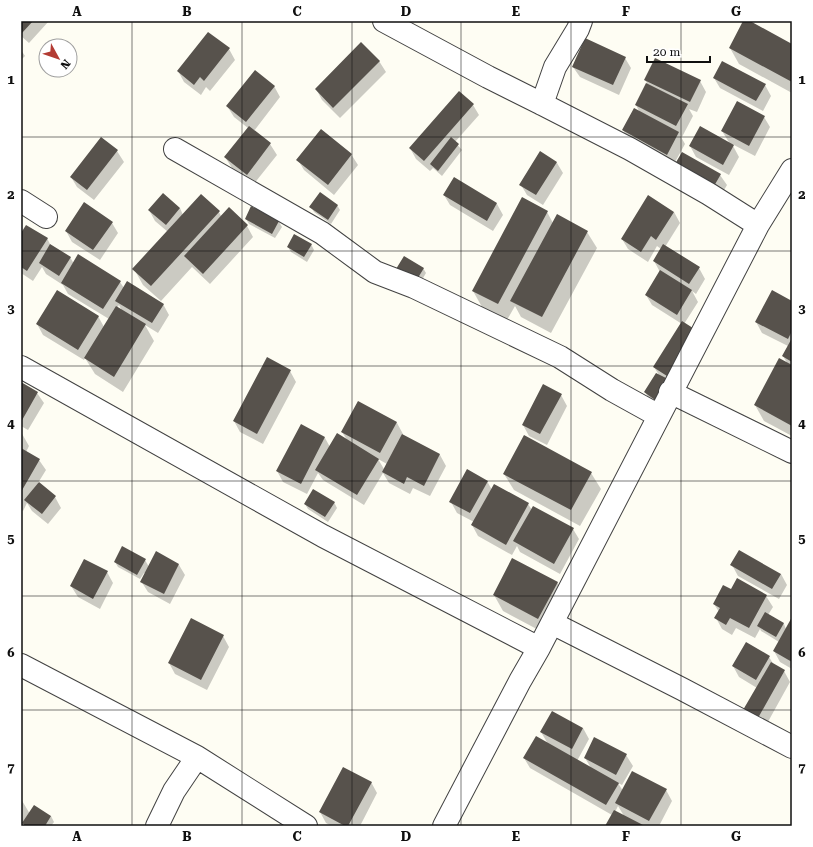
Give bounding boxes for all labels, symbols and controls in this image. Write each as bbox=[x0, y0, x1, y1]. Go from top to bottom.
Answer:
text: A bbox=[72, 4, 82, 19]
text: B bbox=[182, 4, 192, 19]
text: C bbox=[292, 4, 302, 19]
text: D bbox=[401, 4, 411, 19]
text: E bbox=[512, 4, 520, 19]
text: F bbox=[622, 4, 630, 19]
text: G bbox=[731, 4, 741, 19]
north arrow bbox=[38, 38, 78, 78]
scale bar bbox=[647, 38, 710, 64]
text: 20 m bbox=[653, 45, 680, 59]
text: N bbox=[57, 57, 73, 72]
text: 1 bbox=[7, 72, 15, 87]
text: 1 bbox=[798, 72, 806, 87]
text: 2 bbox=[7, 187, 15, 202]
text: 2 bbox=[798, 187, 806, 202]
text: 3 bbox=[7, 301, 15, 316]
text: 3 bbox=[798, 301, 806, 316]
text: 4 bbox=[7, 416, 15, 431]
text: 4 bbox=[798, 416, 806, 431]
text: 5 bbox=[7, 531, 15, 546]
text: 5 bbox=[798, 531, 806, 546]
text: 6 bbox=[7, 645, 15, 660]
text: 6 bbox=[798, 645, 806, 660]
text: 7 bbox=[7, 760, 15, 775]
text: 7 bbox=[798, 760, 806, 775]
text: A bbox=[72, 829, 82, 844]
text: B bbox=[182, 829, 192, 844]
text: C bbox=[292, 829, 302, 844]
text: D bbox=[401, 829, 411, 844]
text: E bbox=[512, 829, 520, 844]
text: F bbox=[622, 829, 630, 844]
text: G bbox=[731, 829, 741, 844]

